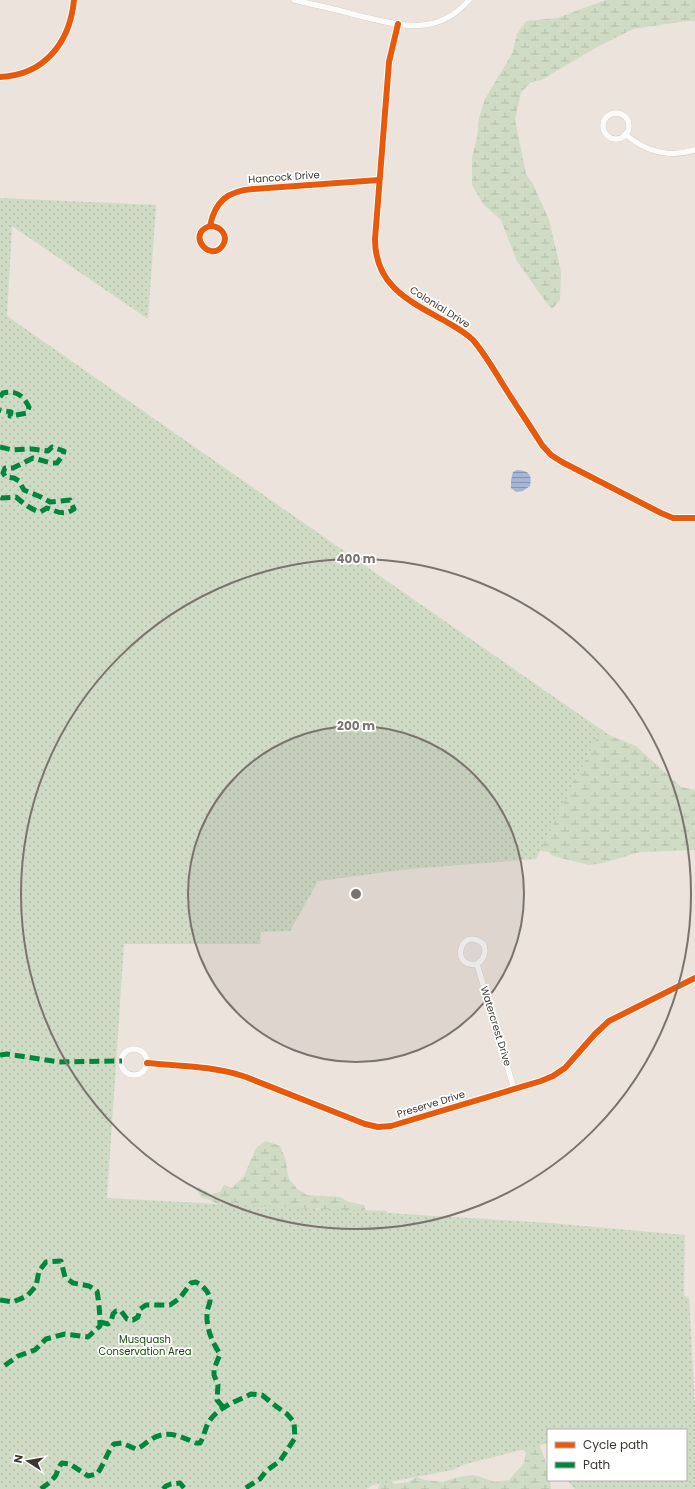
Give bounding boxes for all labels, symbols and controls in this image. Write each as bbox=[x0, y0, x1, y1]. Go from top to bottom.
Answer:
street label: Hancock Drive bbox=[248, 167, 320, 187]
street label: Colonial Drive bbox=[407, 282, 473, 332]
text: 400 m bbox=[336, 550, 376, 567]
text: 200 m bbox=[337, 717, 375, 734]
centre of rings bbox=[349, 887, 363, 901]
street label: Watercrest Drive bbox=[477, 984, 515, 1068]
street label: Preserve Drive bbox=[395, 1087, 467, 1121]
park label: Musquash Conservation Area bbox=[98, 1332, 192, 1359]
legend bbox=[547, 1429, 687, 1481]
text: Cycle path bbox=[583, 1436, 648, 1453]
north arrow bbox=[8, 1441, 48, 1481]
text: N bbox=[10, 1453, 27, 1465]
text: Path bbox=[583, 1456, 610, 1473]

